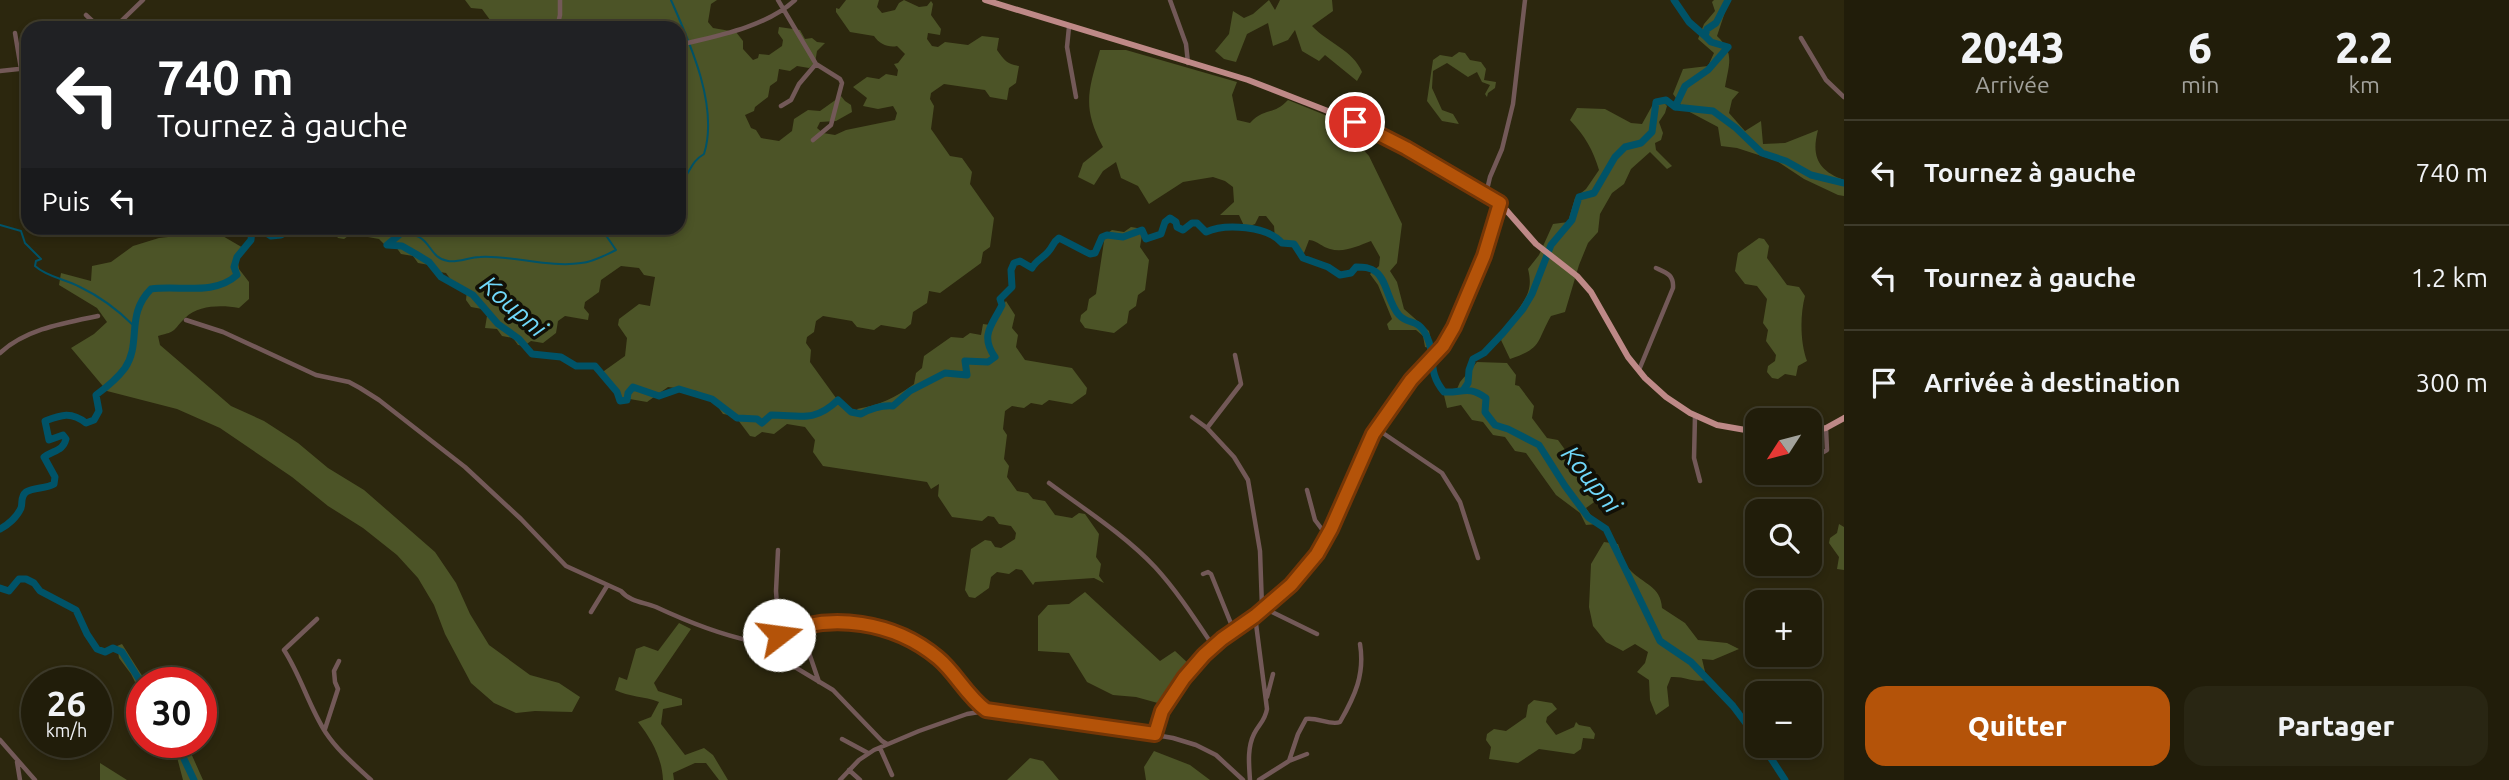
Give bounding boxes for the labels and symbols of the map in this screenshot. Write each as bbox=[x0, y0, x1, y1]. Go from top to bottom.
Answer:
pin bbox=[1325, 92, 1385, 152]
water label: Koupni bbox=[475, 269, 554, 344]
north arrow bbox=[1745, 408, 1822, 485]
water label: Koupni bbox=[1556, 440, 1629, 520]
position arrow bbox=[742, 598, 816, 672]
speed limit sign: 30 bbox=[126, 667, 217, 758]

